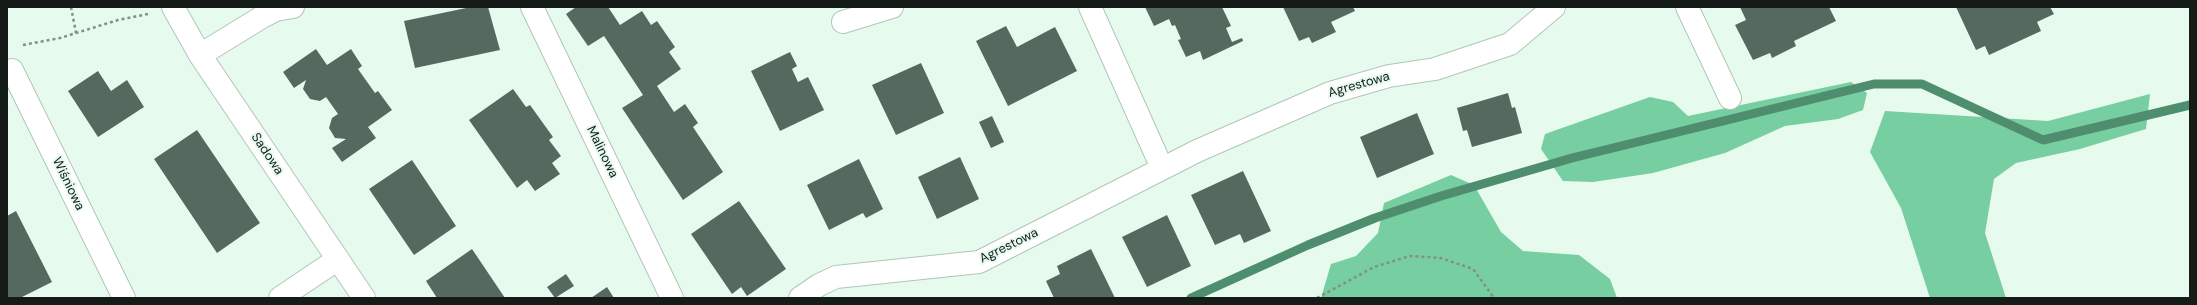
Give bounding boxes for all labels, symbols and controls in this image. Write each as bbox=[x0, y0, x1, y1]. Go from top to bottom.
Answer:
street label: Agrestowa bbox=[1326, 69, 1392, 101]
street label: Malinowa bbox=[583, 124, 621, 180]
street label: Sadowa bbox=[247, 130, 287, 178]
street label: Wiśniowa bbox=[48, 155, 88, 213]
street label: Agrestowa bbox=[977, 225, 1041, 267]

